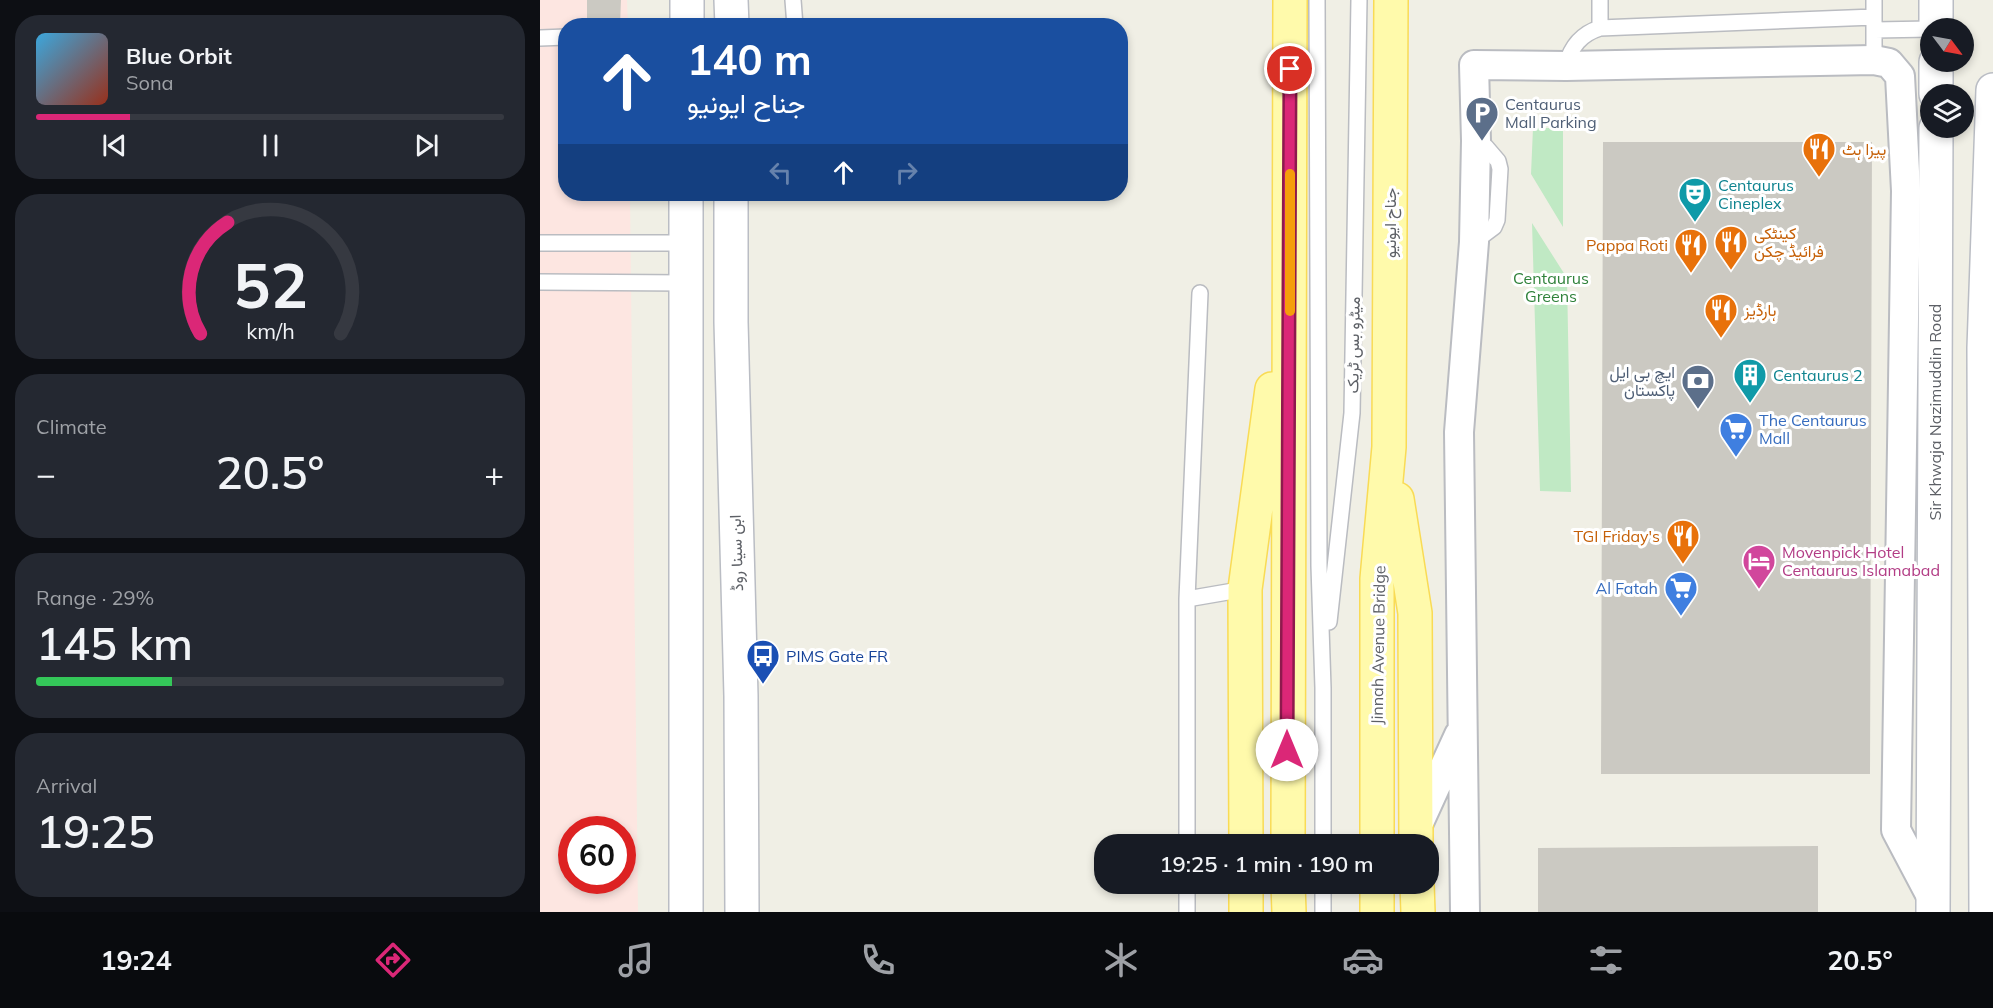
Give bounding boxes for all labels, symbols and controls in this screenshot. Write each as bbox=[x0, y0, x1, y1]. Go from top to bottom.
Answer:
north arrow bbox=[1920, 18, 1974, 72]
map controls bbox=[1920, 18, 1974, 138]
text: 140 m bbox=[687, 33, 812, 86]
text: Blue Orbit bbox=[126, 42, 232, 70]
icon: ahead bbox=[588, 42, 666, 120]
pin bbox=[1264, 43, 1315, 94]
icon: arrive bbox=[1273, 52, 1306, 85]
text: Sona bbox=[126, 70, 174, 95]
button: layers bbox=[1920, 84, 1974, 138]
text: جناح ایونیو bbox=[687, 86, 805, 120]
place label: Centaurus Mall Parking bbox=[1505, 94, 1597, 132]
parking icon: Centaurus Mall Parking bbox=[1464, 95, 1500, 142]
icon: previous bbox=[98, 129, 131, 162]
icon: pause bbox=[254, 129, 287, 162]
icon: next bbox=[410, 129, 443, 162]
restaurant icon: پیزا ہٹ bbox=[1801, 131, 1837, 178]
place label: پیزا ہٹ bbox=[1842, 139, 1886, 161]
icon: left bbox=[764, 156, 797, 189]
icon: ahead bbox=[827, 156, 860, 189]
icon: right bbox=[890, 156, 923, 189]
place label: Centaurus Cineplex bbox=[1718, 175, 1794, 213]
theatre icon: Centaurus Cineplex bbox=[1677, 176, 1713, 223]
street label: جناح ایونیو bbox=[1380, 188, 1402, 258]
place label: کینٹکی فرائیڈ چکن bbox=[1754, 223, 1824, 263]
restaurant icon: کینٹکی فرائیڈ چکن bbox=[1713, 224, 1749, 271]
restaurant icon: Pappa Roti bbox=[1673, 227, 1709, 274]
place label: Pappa Roti bbox=[1586, 235, 1668, 255]
text: 52 bbox=[233, 245, 307, 324]
park label: Centaurus Greens bbox=[1513, 268, 1589, 306]
restaurant icon: ہارڈیز bbox=[1703, 292, 1739, 339]
street label: میٹرو بس ٹریک bbox=[1342, 297, 1365, 393]
place label: ہارڈیز bbox=[1743, 300, 1776, 321]
street label: Sir Khwaja Nazimuddin Road bbox=[1925, 304, 1945, 520]
text: km/h bbox=[246, 317, 294, 344]
building icon: Centaurus 2 bbox=[1732, 357, 1768, 404]
place label: ایچ بی ایل پاکستان bbox=[1610, 362, 1675, 402]
bank icon: ایچ بی ایل پاکستان bbox=[1680, 363, 1716, 410]
place label: Centaurus 2 bbox=[1773, 365, 1863, 385]
place label: The Centaurus Mall bbox=[1759, 410, 1867, 448]
supermarket icon: The Centaurus Mall bbox=[1718, 411, 1754, 458]
text: Climate bbox=[36, 414, 107, 439]
text: 20.5° bbox=[216, 444, 324, 500]
text: − bbox=[36, 453, 56, 494]
text: + bbox=[484, 453, 504, 494]
street label: ابن سینا روڈ bbox=[725, 514, 748, 591]
restaurant icon: TGI Friday's bbox=[1665, 518, 1701, 565]
place label: TGI Friday's bbox=[1573, 526, 1660, 546]
place label: Movenpick Hotel Centaurus Islamabad bbox=[1782, 542, 1940, 580]
hotel icon: Movenpick Hotel Centaurus Islamabad bbox=[1741, 543, 1777, 590]
street label: Jinnah Avenue Bridge bbox=[1367, 565, 1389, 725]
supermarket icon: Al Fatah bbox=[1663, 570, 1699, 617]
place label: Al Fatah bbox=[1595, 578, 1658, 598]
text: Range · 29% bbox=[36, 585, 154, 610]
text: 145 km bbox=[36, 615, 193, 671]
bus stop icon: PIMS Gate FR bbox=[745, 638, 781, 685]
place label: PIMS Gate FR bbox=[786, 646, 888, 666]
position arrow bbox=[1255, 718, 1319, 782]
text: Arrival bbox=[36, 773, 97, 798]
text: 19:25 bbox=[36, 803, 155, 859]
speed limit sign: 60 bbox=[558, 816, 636, 894]
text: 19:25 · 1 min · 190 m bbox=[1159, 850, 1374, 878]
icon: directions bbox=[372, 939, 414, 981]
icon: music bbox=[615, 939, 657, 981]
icon: phone bbox=[857, 939, 899, 981]
icon: climate bbox=[1100, 939, 1142, 981]
icon: car bbox=[1342, 939, 1384, 981]
icon: filters bbox=[1585, 939, 1627, 981]
text: 19:24 bbox=[100, 943, 172, 977]
text: 20.5° bbox=[1827, 943, 1893, 977]

